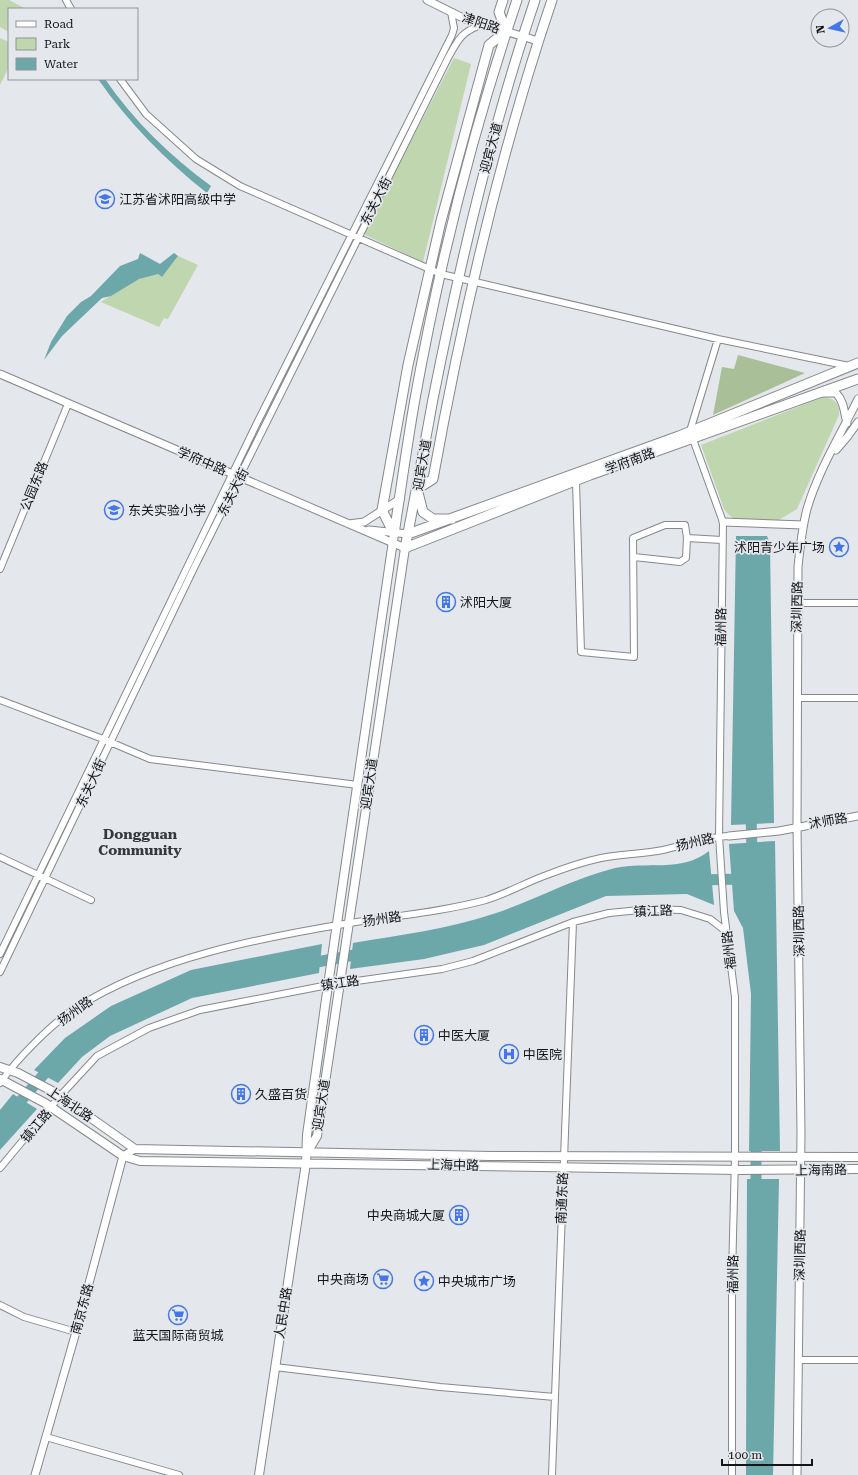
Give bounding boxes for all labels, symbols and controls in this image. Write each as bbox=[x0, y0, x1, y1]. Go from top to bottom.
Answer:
legend bbox=[8, 8, 138, 80]
north arrow bbox=[810, 8, 850, 48]
street label: 津阳路 bbox=[460, 10, 502, 36]
text: Road bbox=[44, 17, 74, 31]
text: N bbox=[813, 24, 828, 34]
text: Park bbox=[44, 37, 71, 51]
text: Water bbox=[44, 57, 78, 71]
street label: 迎宾大道 bbox=[477, 121, 505, 175]
street label: 东关大街 bbox=[358, 174, 394, 228]
school or university icon: 江苏省沭阳高级中学 bbox=[94, 188, 116, 210]
place label: 江苏省沭阳高级中学 bbox=[119, 192, 236, 207]
street label: 迎宾大道 bbox=[410, 438, 434, 492]
street label: 学府中路 bbox=[175, 444, 229, 478]
street label: 学府南路 bbox=[603, 445, 657, 477]
street label: 公园东路 bbox=[17, 459, 51, 513]
street label: 东关大街 bbox=[215, 465, 251, 519]
school or university icon: 东关实验小学 bbox=[103, 499, 125, 521]
place label: 东关实验小学 bbox=[128, 503, 206, 518]
place icon: 沭阳青少年广场 bbox=[828, 536, 850, 558]
place label: 沭阳青少年广场 bbox=[734, 540, 825, 555]
street label: 深圳西路 bbox=[789, 581, 805, 633]
building icon: 沭阳大厦 bbox=[435, 591, 457, 613]
place label: 沭阳大厦 bbox=[460, 595, 512, 610]
street label: 福州路 bbox=[713, 607, 729, 647]
street label: 东关大街 bbox=[73, 756, 109, 810]
street label: 迎宾大道 bbox=[358, 757, 380, 811]
street label: 沭师路 bbox=[807, 810, 849, 832]
district label: Dongguan Community bbox=[98, 826, 182, 858]
street label: 扬州路 bbox=[674, 830, 716, 854]
street label: 镇江路 bbox=[633, 903, 673, 919]
street label: 深圳西路 bbox=[791, 905, 807, 957]
street label: 扬州路 bbox=[362, 909, 402, 929]
street label: 福州路 bbox=[719, 930, 739, 970]
street label: 镇江路 bbox=[320, 973, 360, 993]
street label: 扬州路 bbox=[55, 993, 95, 1029]
building icon: 中医大厦 bbox=[413, 1024, 435, 1046]
place label: 中医大厦 bbox=[438, 1028, 490, 1043]
hospital icon: 中医院 bbox=[498, 1043, 520, 1065]
place label: 中医院 bbox=[523, 1047, 562, 1062]
street label: 迎宾大道 bbox=[310, 1078, 332, 1132]
street label: 上海北路 bbox=[44, 1083, 96, 1125]
building icon: 久盛百货 bbox=[230, 1083, 252, 1105]
place label: 久盛百货 bbox=[255, 1087, 307, 1102]
street label: 镇江路 bbox=[18, 1106, 54, 1146]
street label: 上海中路 bbox=[427, 1157, 479, 1173]
street label: 上海南路 bbox=[795, 1162, 847, 1178]
street label: 南通东路 bbox=[554, 1172, 570, 1224]
building icon: 中央商城大厦 bbox=[448, 1204, 470, 1226]
place label: 中央商城大厦 bbox=[367, 1208, 445, 1223]
street label: 深圳西路 bbox=[792, 1229, 808, 1281]
street label: 福州路 bbox=[725, 1254, 741, 1294]
supermarket icon: 中央商场 bbox=[372, 1268, 394, 1290]
place icon: 中央城市广场 bbox=[413, 1270, 435, 1292]
place label: 中央商场 bbox=[317, 1272, 369, 1287]
place label: 中央城市广场 bbox=[438, 1274, 516, 1289]
street label: 南京东路 bbox=[68, 1282, 96, 1336]
street label: 人民中路 bbox=[272, 1286, 294, 1340]
supermarket icon: 蓝天国际商贸城 bbox=[167, 1304, 189, 1326]
place label: 蓝天国际商贸城 bbox=[132, 1328, 224, 1343]
scale bar bbox=[722, 1441, 812, 1467]
text: 100 m bbox=[728, 1448, 762, 1462]

